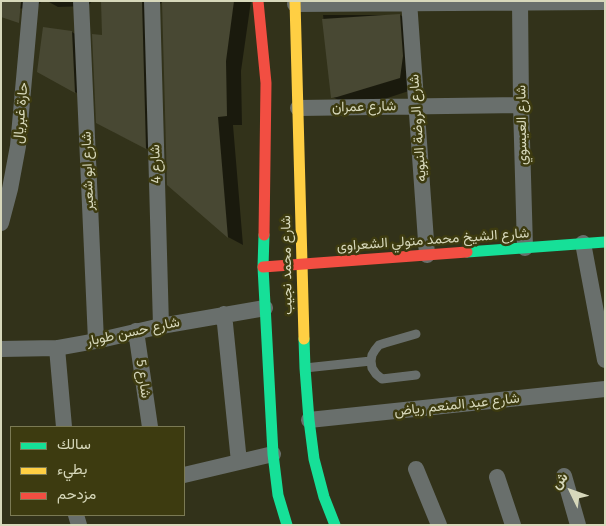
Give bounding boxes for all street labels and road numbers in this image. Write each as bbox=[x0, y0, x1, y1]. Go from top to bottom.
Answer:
street label: شارع الروضة النبويه bbox=[406, 74, 430, 182]
street label: حارة غبريال bbox=[10, 82, 32, 144]
street label: شارع العيسوي bbox=[513, 85, 531, 165]
street label: شارع عمران bbox=[332, 98, 396, 116]
street label: شارع ابو شعير bbox=[78, 131, 98, 211]
street label: شارع 4 bbox=[147, 144, 165, 184]
street label: شارع محمد نجيب bbox=[278, 215, 296, 315]
street label: شارع الشيخ محمد متولي الشعراوى bbox=[336, 225, 530, 255]
street label: شارع حسن طوبار bbox=[85, 314, 181, 350]
street label: شارع 5 bbox=[132, 359, 154, 399]
street label: شارع عبد المنعم رياض bbox=[393, 390, 521, 420]

